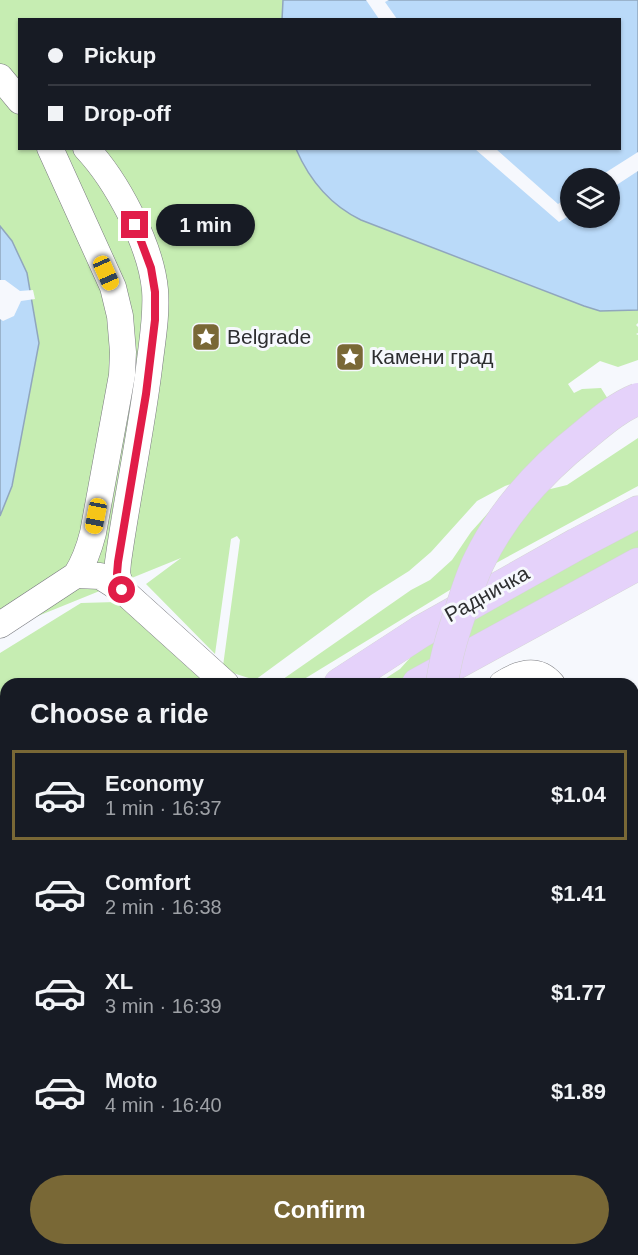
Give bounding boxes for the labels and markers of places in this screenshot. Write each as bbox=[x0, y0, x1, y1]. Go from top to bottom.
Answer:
place icon: Belgrade bbox=[190, 321, 222, 353]
place label: Belgrade bbox=[227, 325, 311, 348]
place icon: Камени град bbox=[334, 341, 366, 373]
place label: Камени град bbox=[371, 345, 493, 368]

